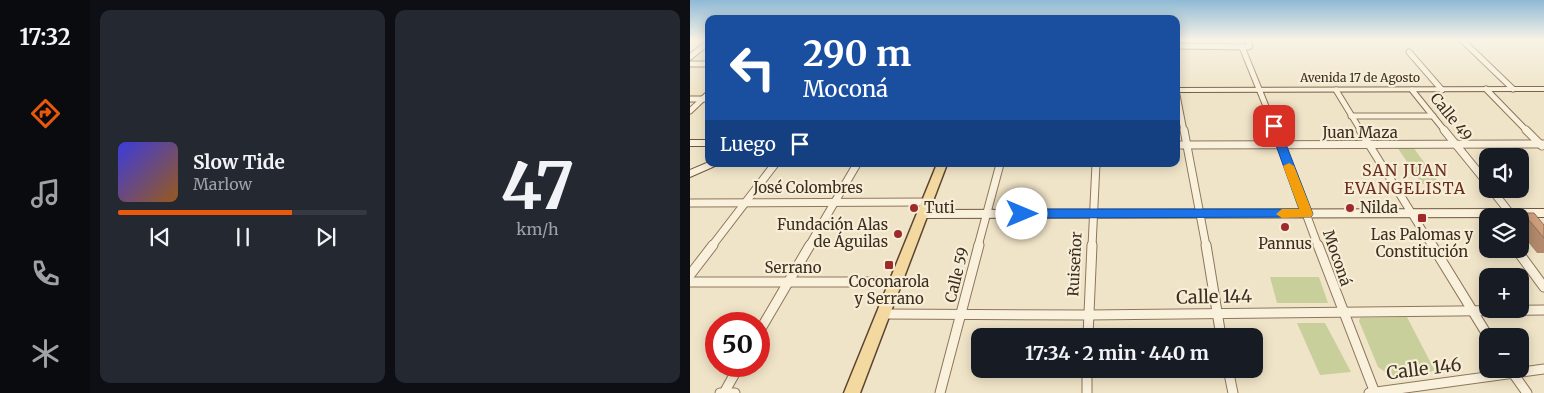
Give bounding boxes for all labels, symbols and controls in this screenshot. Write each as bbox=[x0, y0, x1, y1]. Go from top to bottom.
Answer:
text: 17:32 bbox=[19, 23, 71, 51]
text: 290 m bbox=[803, 32, 911, 76]
icon: left bbox=[720, 35, 785, 100]
street label: Avenida 17 de Agosto bbox=[1299, 70, 1420, 85]
text: Moconá bbox=[803, 75, 888, 103]
street label: Calle 49 bbox=[1426, 89, 1476, 144]
icon: directions bbox=[28, 96, 63, 131]
pin bbox=[1253, 105, 1295, 147]
icon: arrive bbox=[1260, 112, 1288, 140]
street label: Juan Maza bbox=[1321, 123, 1398, 142]
icon: arrive bbox=[786, 130, 814, 158]
text: Luego bbox=[720, 132, 776, 156]
text: 47 bbox=[501, 145, 574, 227]
map controls bbox=[1479, 148, 1529, 378]
button: sound bbox=[1479, 148, 1529, 198]
text: Slow Tide bbox=[193, 150, 285, 174]
district label: SAN JUAN EVANGELISTA bbox=[1344, 160, 1466, 198]
text: Marlow bbox=[193, 174, 252, 194]
icon: music bbox=[28, 176, 63, 211]
street label: José Colombres bbox=[752, 178, 863, 197]
position arrow bbox=[995, 187, 1047, 239]
place label: Tuti bbox=[924, 198, 955, 217]
place label: Nilda bbox=[1360, 198, 1398, 217]
marker: Tuti bbox=[908, 202, 920, 214]
marker: Nilda bbox=[1344, 202, 1356, 214]
button: layers bbox=[1479, 208, 1529, 258]
marker: Las Palomas y Constitución bbox=[1416, 212, 1428, 224]
place label: Fundación Alas de Águilas bbox=[777, 215, 888, 251]
text: km/h bbox=[516, 219, 559, 239]
marker: Pannus bbox=[1279, 221, 1291, 233]
icon: previous bbox=[146, 223, 174, 251]
icon: pause bbox=[229, 223, 257, 251]
icon: next bbox=[312, 223, 340, 251]
place label: Las Palomas y Constitución bbox=[1371, 225, 1473, 261]
street label: Moconá bbox=[1319, 227, 1356, 288]
marker: Fundación Alas de Águilas bbox=[892, 228, 904, 240]
street label: Ruiseñor bbox=[1063, 231, 1086, 297]
place label: Pannus bbox=[1258, 234, 1312, 253]
street label: Calle 59 bbox=[941, 245, 973, 304]
icon: phone bbox=[28, 256, 63, 291]
street label: Serrano bbox=[764, 258, 822, 277]
marker: Coconarola y Serrano bbox=[883, 259, 895, 271]
button: + bbox=[1479, 268, 1529, 318]
place label: Coconarola y Serrano bbox=[849, 272, 929, 308]
street label: Calle 144 bbox=[1176, 284, 1252, 309]
speed limit sign: 50 bbox=[705, 312, 770, 377]
button: − bbox=[1479, 328, 1529, 378]
icon: climate bbox=[28, 336, 63, 371]
text: 17:34 · 2 min · 440 m bbox=[1025, 341, 1209, 365]
street label: Calle 146 bbox=[1385, 352, 1463, 385]

